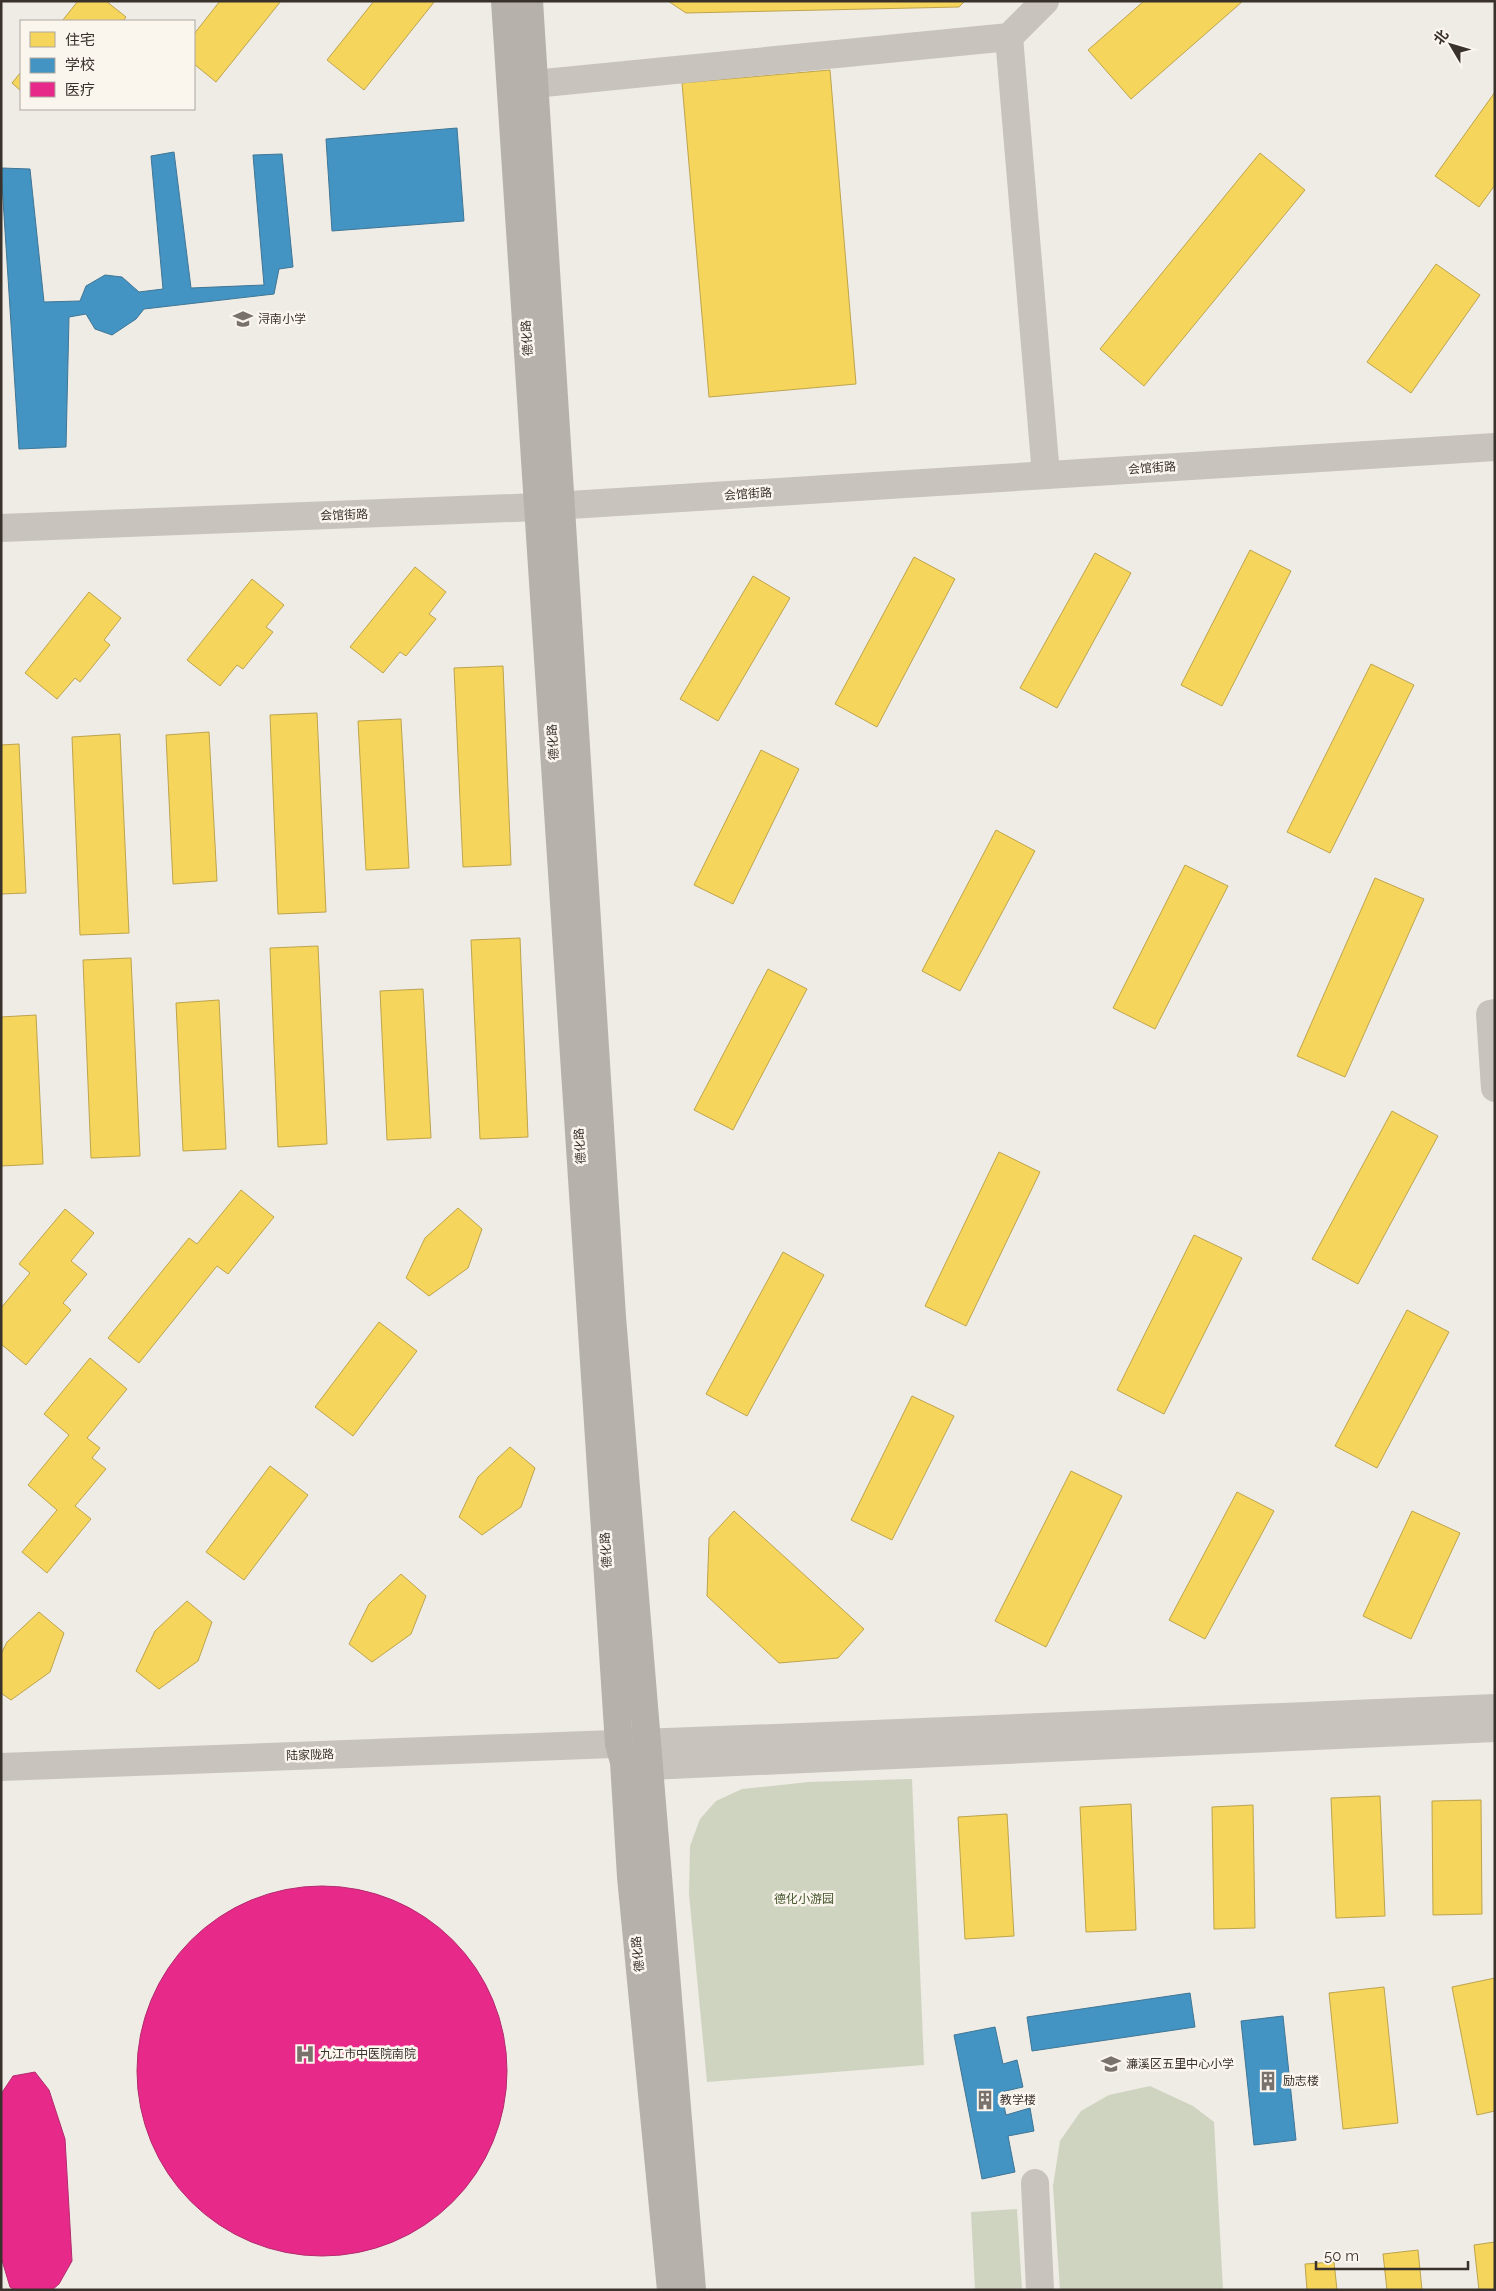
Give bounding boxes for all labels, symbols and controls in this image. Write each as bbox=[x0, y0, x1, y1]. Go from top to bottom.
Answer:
legend bbox=[20, 20, 195, 110]
north arrow bbox=[1426, 20, 1476, 70]
text: 北 bbox=[1430, 27, 1451, 47]
text: 住宅 bbox=[65, 31, 95, 49]
text: 学校 bbox=[65, 56, 95, 74]
text: 医疗 bbox=[65, 81, 95, 99]
school or university icon: 浔南小学 bbox=[232, 308, 254, 330]
place label: 浔南小学 bbox=[258, 312, 306, 326]
street label: 德化路 bbox=[519, 320, 535, 356]
street label: 会馆街路 bbox=[1128, 459, 1176, 477]
street label: 会馆街路 bbox=[724, 485, 772, 503]
street label: 会馆街路 bbox=[320, 507, 368, 523]
street label: 德化路 bbox=[545, 724, 561, 760]
street label: 德化路 bbox=[572, 1128, 588, 1164]
street label: 德化路 bbox=[598, 1532, 614, 1568]
street label: 陆家陇路 bbox=[286, 1747, 334, 1763]
park label: 德化小游园 bbox=[774, 1892, 834, 1906]
street label: 德化路 bbox=[629, 1935, 647, 1973]
hospital icon: 九江市中医院南院 bbox=[294, 2043, 316, 2065]
place label: 九江市中医院南院 bbox=[320, 2047, 416, 2061]
school or university icon: 濂溪区五里中心小学 bbox=[1100, 2053, 1122, 2075]
place label: 濂溪区五里中心小学 bbox=[1126, 2057, 1234, 2071]
building icon: 励志楼 bbox=[1257, 2070, 1279, 2092]
place label: 励志楼 bbox=[1283, 2074, 1319, 2088]
building icon: 教学楼 bbox=[974, 2089, 996, 2111]
place label: 教学楼 bbox=[1000, 2093, 1036, 2107]
scale bar bbox=[1316, 2238, 1468, 2270]
text: 50 m bbox=[1324, 2247, 1359, 2265]

